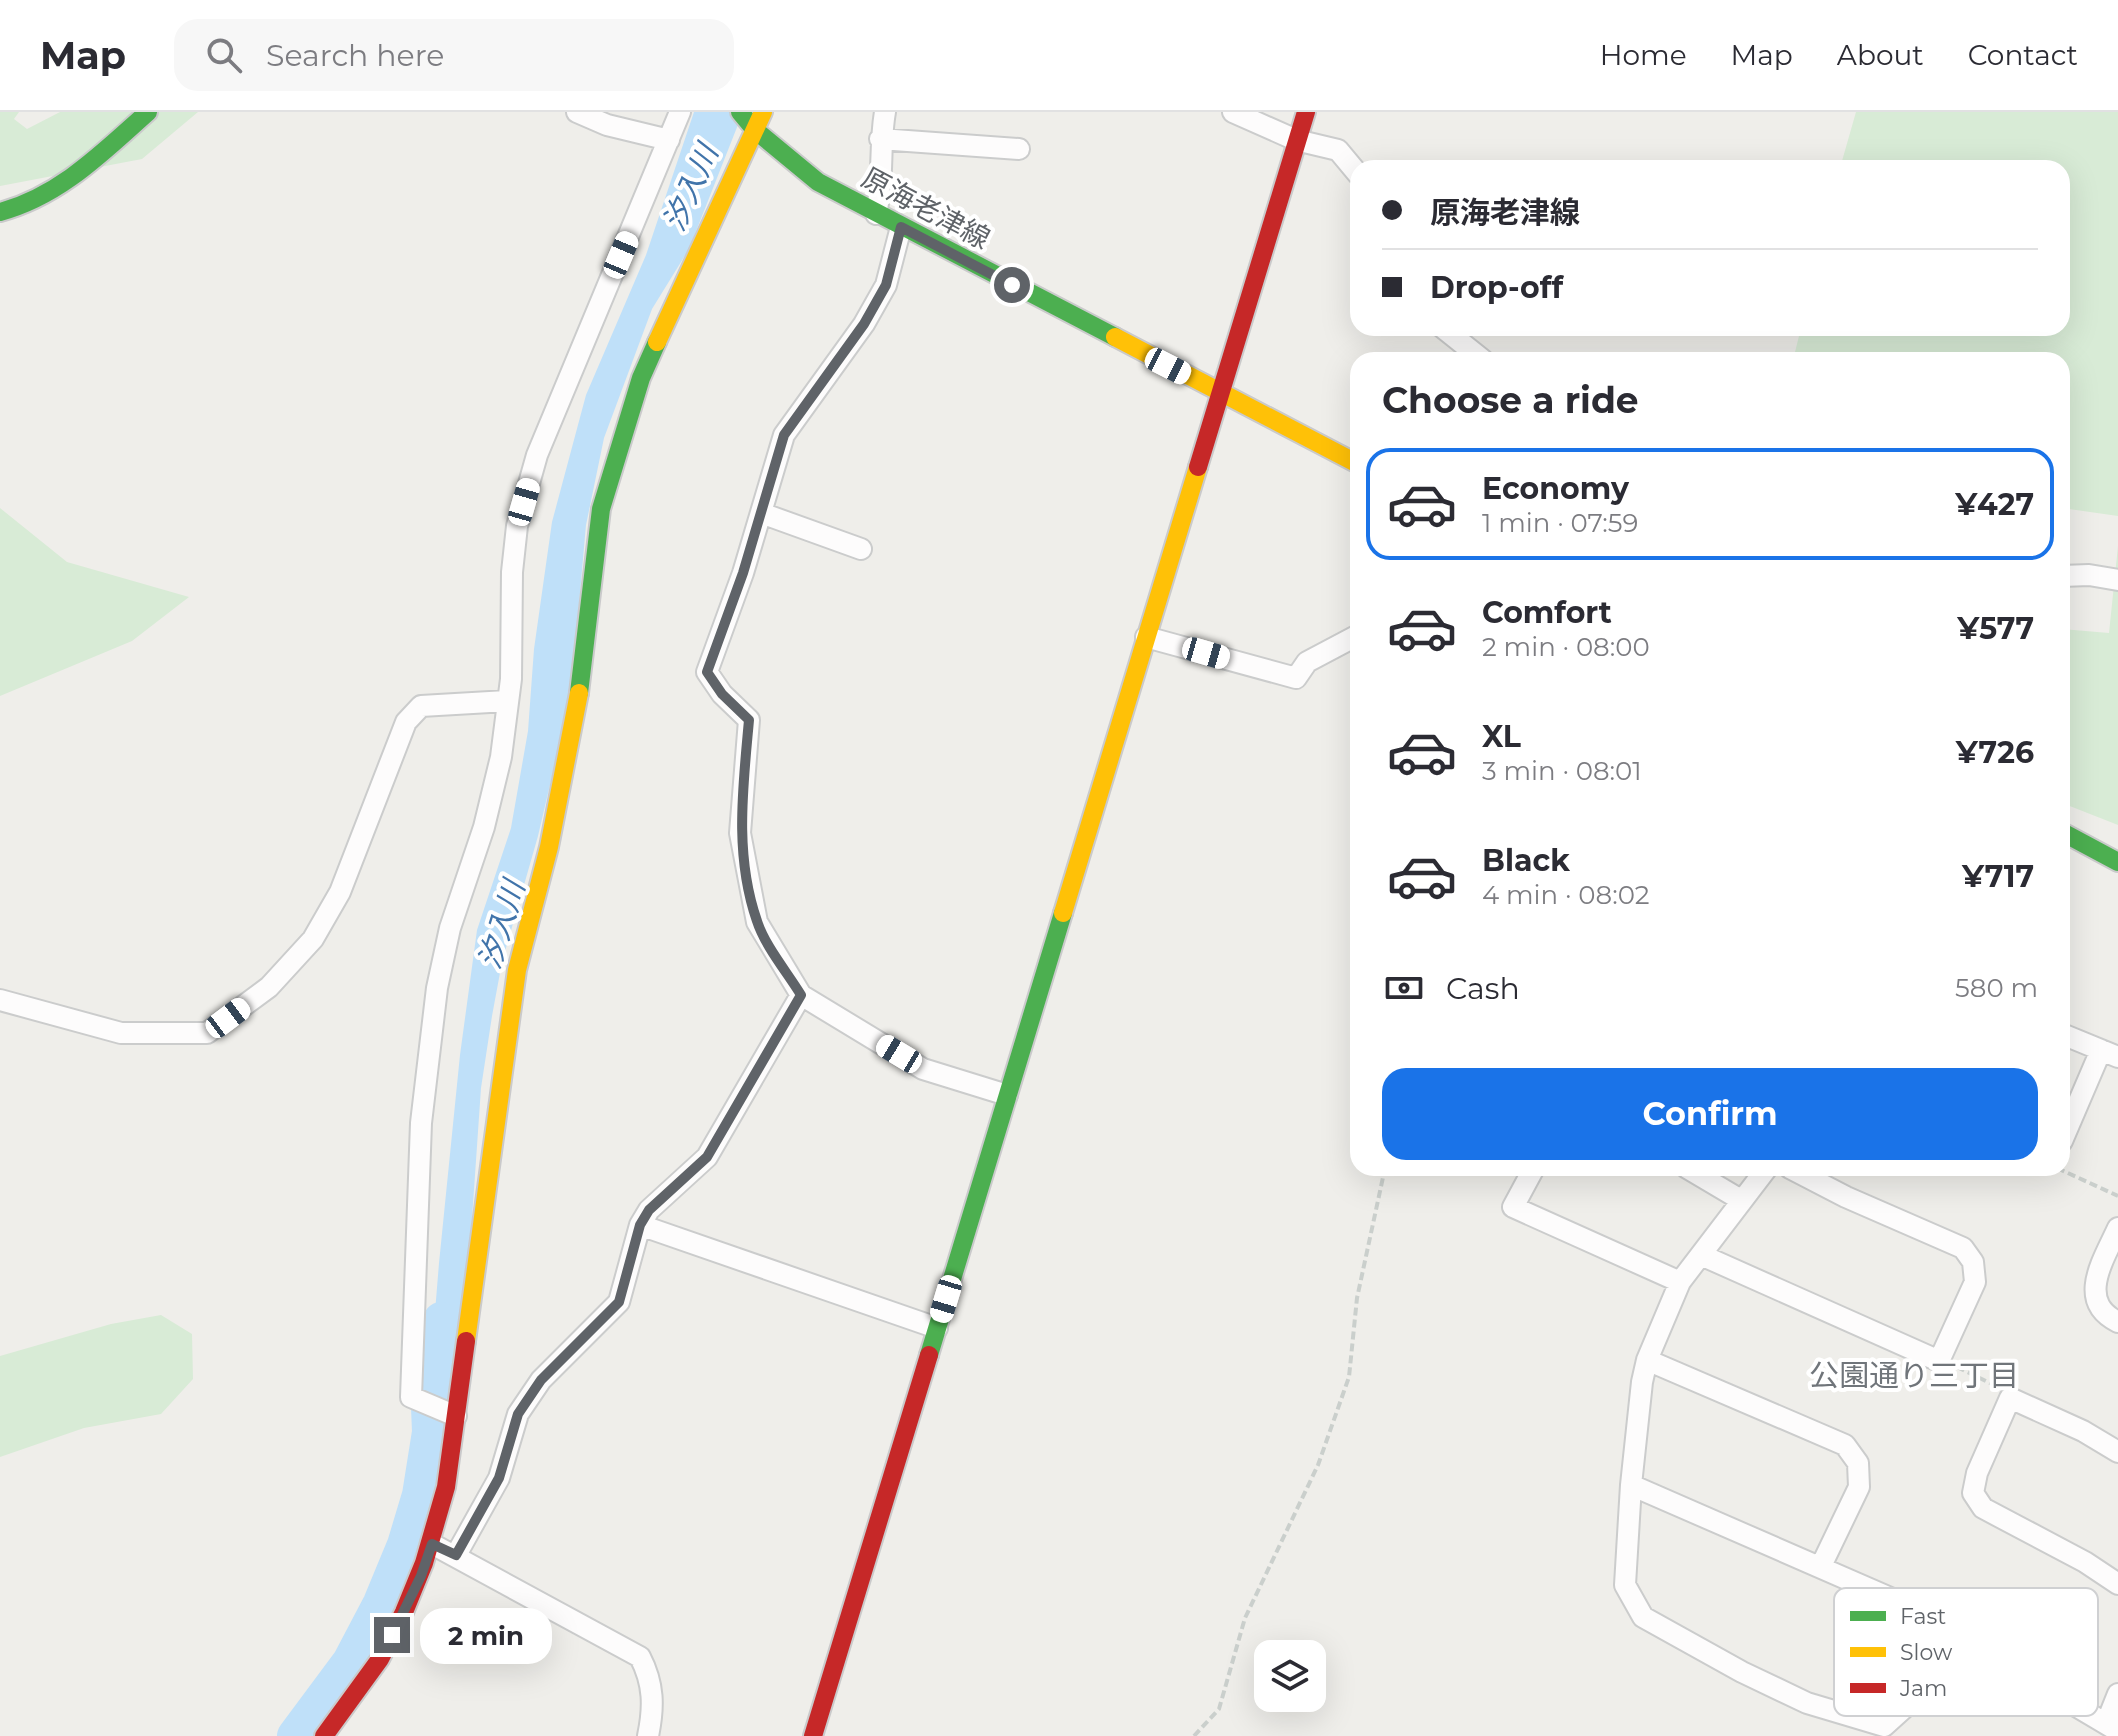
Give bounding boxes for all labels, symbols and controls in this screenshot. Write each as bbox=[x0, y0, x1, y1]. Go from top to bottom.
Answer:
search box bbox=[174, 19, 734, 91]
text: Map bbox=[40, 32, 126, 79]
icon: search bbox=[202, 33, 246, 77]
text: Search here bbox=[266, 37, 444, 74]
text: Home bbox=[1600, 38, 1687, 72]
text: Map bbox=[1731, 38, 1793, 72]
text: About bbox=[1837, 38, 1924, 72]
text: Contact bbox=[1968, 38, 2078, 72]
water label: 汐入川 bbox=[655, 136, 727, 236]
street label: 原海老津線 bbox=[856, 160, 996, 256]
text: 原海老津線 bbox=[1430, 194, 1580, 231]
car bbox=[601, 228, 641, 282]
route start bbox=[994, 267, 1030, 303]
text: Drop-off bbox=[1430, 269, 1563, 306]
car bbox=[1141, 344, 1195, 388]
text: Choose a ride bbox=[1382, 378, 1639, 422]
icon: car bbox=[1386, 468, 1458, 540]
text: Economy bbox=[1482, 470, 1629, 507]
car bbox=[506, 476, 542, 528]
text: ¥427 bbox=[1955, 486, 2034, 523]
text: 1 min · 07:59 bbox=[1482, 507, 1638, 539]
icon: car bbox=[1386, 592, 1458, 664]
text: Comfort bbox=[1482, 594, 1612, 631]
text: ¥577 bbox=[1957, 610, 2034, 647]
text: 2 min · 08:00 bbox=[1482, 631, 1650, 663]
car bbox=[1180, 635, 1232, 671]
icon: car bbox=[1386, 716, 1458, 788]
text: XL bbox=[1482, 718, 1521, 755]
text: ¥726 bbox=[1956, 734, 2034, 771]
text: 3 min · 08:01 bbox=[1482, 755, 1642, 787]
icon: car bbox=[1386, 840, 1458, 912]
text: Black bbox=[1482, 842, 1570, 879]
text: ¥717 bbox=[1962, 858, 2034, 895]
water label: 汐入川 bbox=[471, 874, 533, 973]
text: 4 min · 08:02 bbox=[1482, 879, 1650, 911]
icon: cash bbox=[1382, 966, 1426, 1010]
text: Cash bbox=[1446, 970, 1520, 1007]
text: 580 m bbox=[1955, 972, 2038, 1004]
car bbox=[202, 994, 254, 1042]
car bbox=[872, 1031, 926, 1077]
button: Confirm bbox=[1382, 1068, 2038, 1160]
car bbox=[928, 1273, 964, 1325]
district label: 公園通り三丁目 bbox=[1809, 1357, 2019, 1394]
legend bbox=[1834, 1588, 2098, 1716]
text: Fast bbox=[1900, 1603, 1946, 1630]
callout: 2 min bbox=[420, 1607, 552, 1663]
route end bbox=[374, 1617, 410, 1653]
text: 2 min bbox=[448, 1620, 524, 1652]
text: Slow bbox=[1900, 1639, 1953, 1666]
map controls bbox=[1254, 1640, 1326, 1712]
button: layers bbox=[1254, 1640, 1326, 1712]
text: Jam bbox=[1899, 1675, 1947, 1702]

